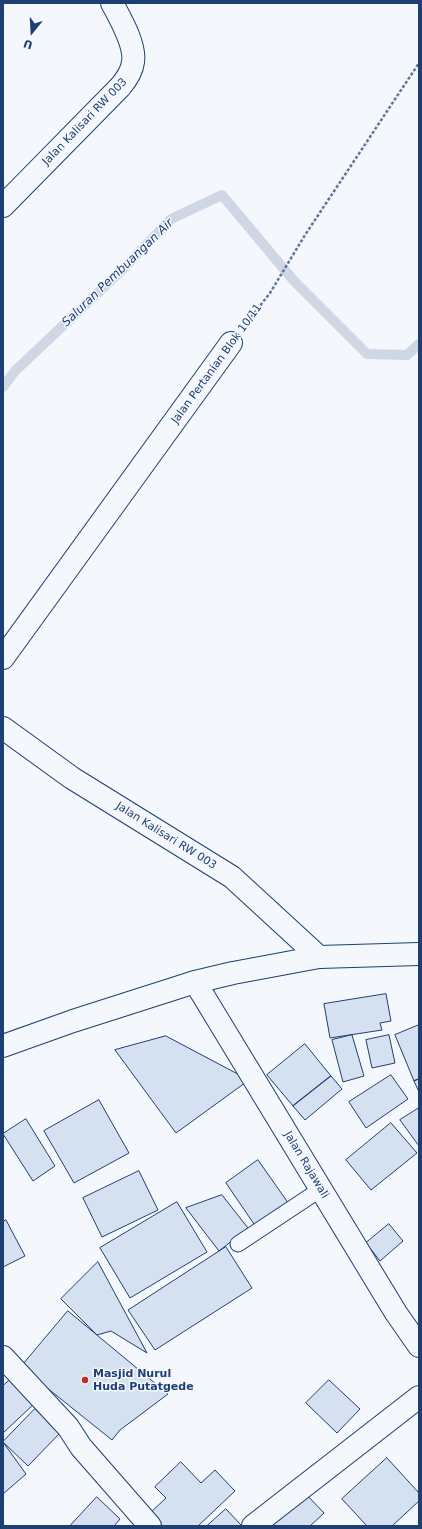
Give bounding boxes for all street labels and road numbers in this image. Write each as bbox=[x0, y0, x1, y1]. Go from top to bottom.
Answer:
street label: Jalan Kalisari RW 003 bbox=[40, 76, 130, 168]
street label: Jalan Pertanian Blok 10/11 bbox=[169, 301, 265, 427]
street label: Jalan Kalisari RW 003 bbox=[113, 800, 219, 872]
street label: Jalan Rajawali bbox=[281, 1129, 331, 1201]

